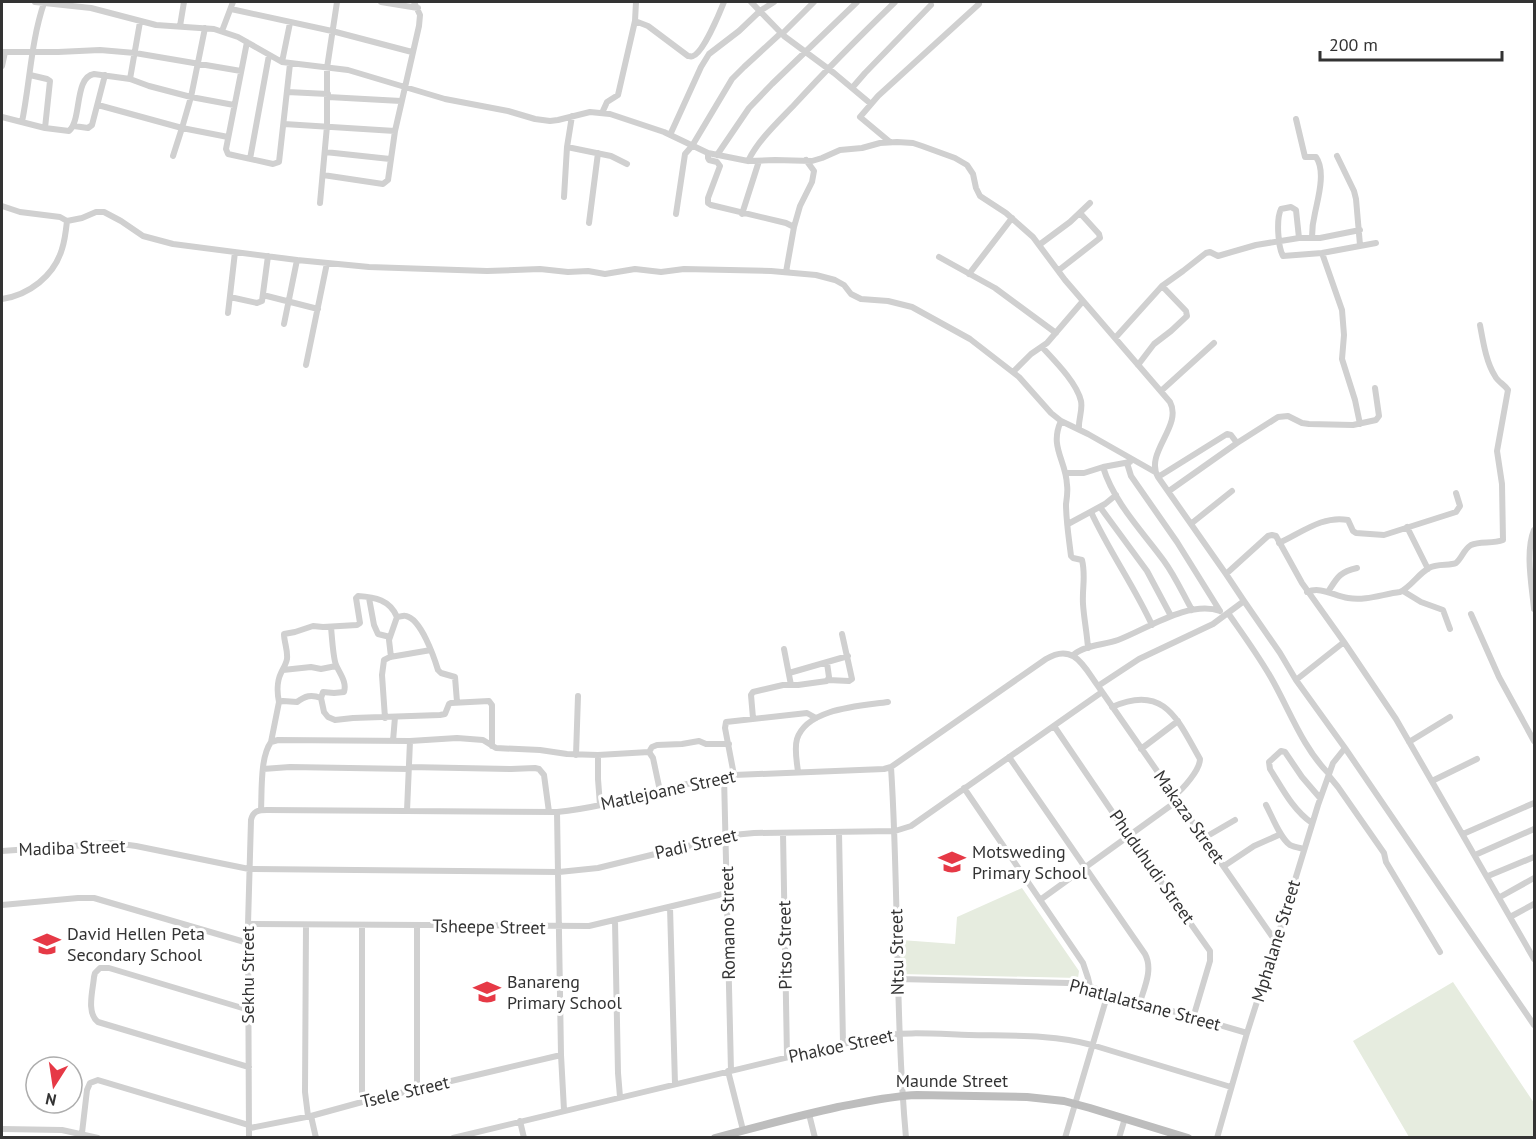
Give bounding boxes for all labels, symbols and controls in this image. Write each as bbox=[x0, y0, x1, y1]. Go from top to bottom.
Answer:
scale bar bbox=[1320, 24, 1502, 62]
text: 200 m bbox=[1329, 33, 1378, 56]
street label: Matlejoane Street bbox=[599, 764, 737, 815]
street label: Makaza Street bbox=[1149, 766, 1230, 868]
street label: Phuduhudi Street bbox=[1105, 805, 1200, 928]
street label: Padi Street bbox=[653, 823, 739, 864]
street label: Madiba Street bbox=[18, 834, 126, 861]
place label: Motsweding Primary School bbox=[972, 840, 1087, 884]
school or university icon: Motsweding Primary School bbox=[937, 847, 967, 877]
street label: Romano Street bbox=[715, 866, 740, 980]
street label: Mphalane Street bbox=[1246, 877, 1305, 1005]
street label: Pitso Street bbox=[772, 900, 797, 990]
street label: Ntsu Street bbox=[884, 909, 909, 995]
street label: Tsheepe Street bbox=[432, 914, 546, 939]
place label: David Hellen Peta Secondary School bbox=[67, 922, 205, 966]
street label: Sekhu Street bbox=[236, 926, 259, 1024]
school or university icon: David Hellen Peta Secondary School bbox=[32, 929, 62, 959]
place label: Banareng Primary School bbox=[507, 970, 622, 1014]
street label: Phatlalatsane Street bbox=[1067, 973, 1223, 1036]
school or university icon: Banareng Primary School bbox=[472, 977, 502, 1007]
street label: Phakoe Street bbox=[786, 1023, 896, 1068]
north arrow bbox=[24, 1055, 84, 1115]
street label: Maunde Street bbox=[896, 1069, 1008, 1092]
street label: Tsele Street bbox=[358, 1070, 451, 1113]
text: N bbox=[44, 1089, 58, 1111]

